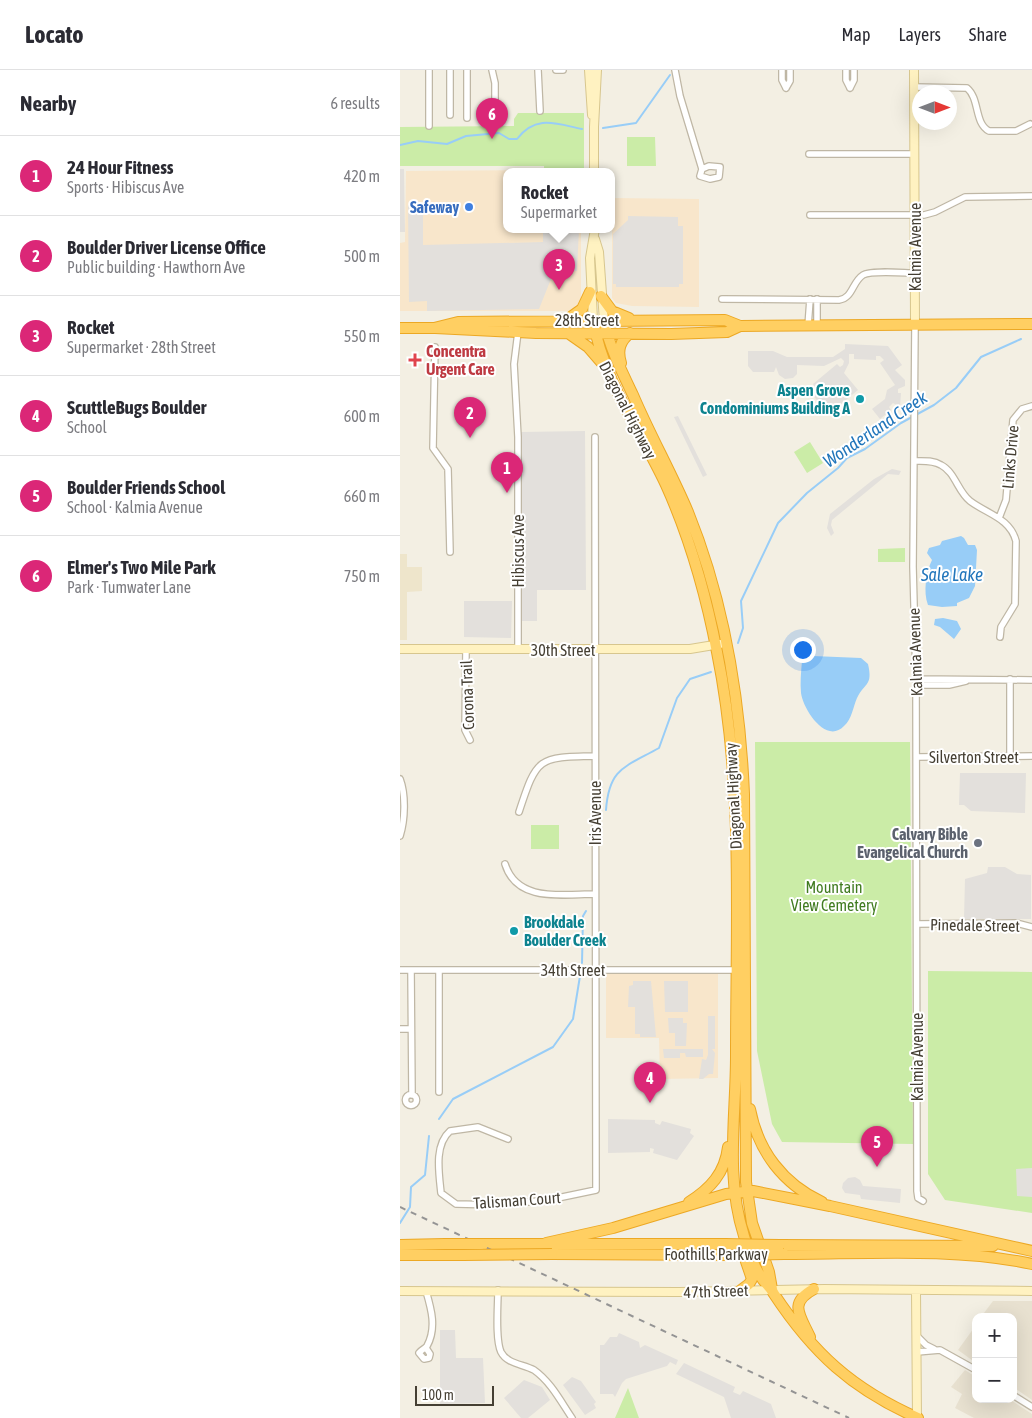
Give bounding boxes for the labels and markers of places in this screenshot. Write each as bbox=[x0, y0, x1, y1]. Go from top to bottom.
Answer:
pin: 6 bbox=[476, 98, 508, 139]
place label: Safeway bbox=[410, 198, 459, 216]
marker: Safeway bbox=[463, 201, 475, 213]
pin: 3 bbox=[543, 249, 575, 290]
place label: Concentra Urgent Care bbox=[426, 342, 495, 378]
marker: Concentra Urgent Care bbox=[408, 353, 422, 367]
place label: Aspen Grove Condominiums Building A bbox=[700, 381, 850, 417]
marker: Aspen Grove Condominiums Building A bbox=[854, 393, 866, 405]
pin: 2 bbox=[454, 397, 486, 438]
pin: 1 bbox=[491, 452, 523, 493]
place label: Calvary Bible Evangelical Church bbox=[857, 825, 968, 861]
marker: Calvary Bible Evangelical Church bbox=[972, 837, 984, 849]
place label: Brookdale Boulder Creek bbox=[524, 913, 607, 949]
marker: Brookdale Boulder Creek bbox=[508, 925, 520, 937]
pin: 4 bbox=[634, 1062, 666, 1103]
pin: 5 bbox=[861, 1126, 893, 1167]

